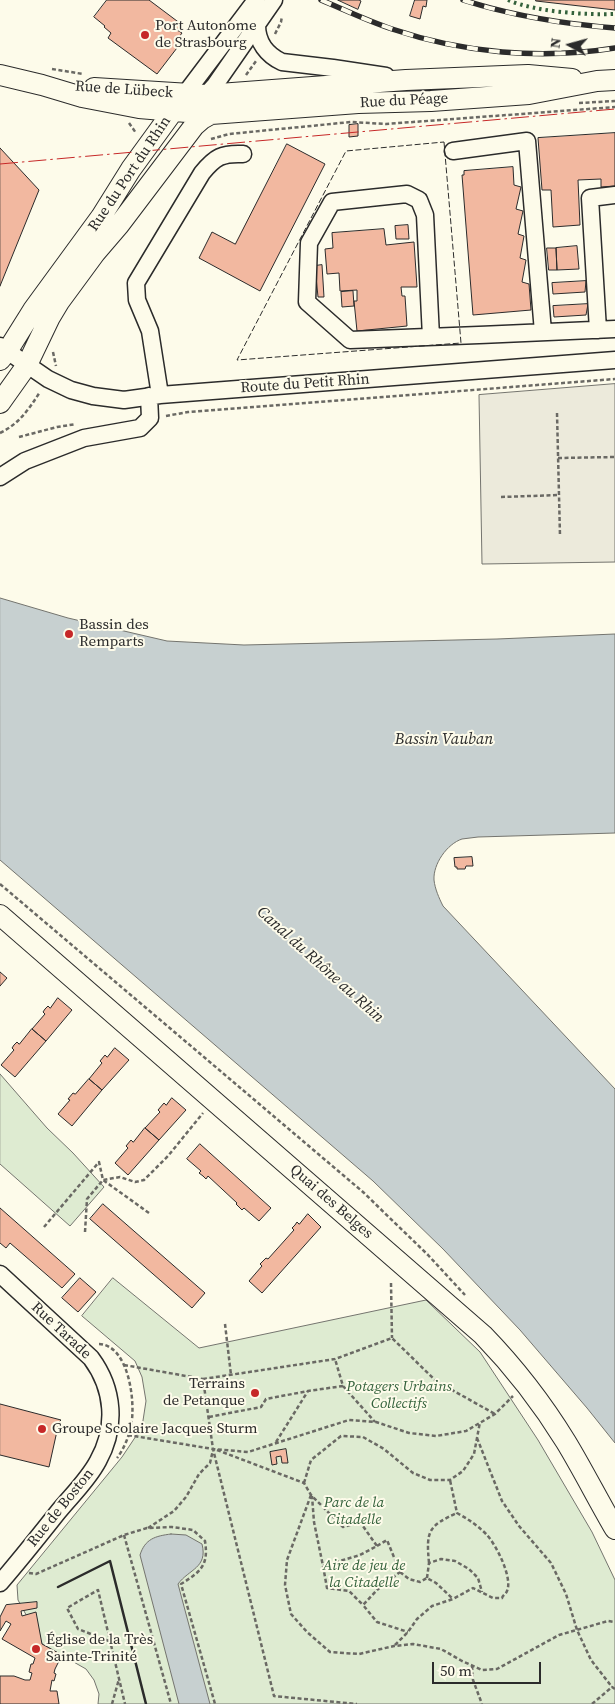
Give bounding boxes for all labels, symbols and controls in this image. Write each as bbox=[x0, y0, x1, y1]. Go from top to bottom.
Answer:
place label: Port Autonome de Strasbourg bbox=[155, 17, 257, 52]
north arrow bbox=[545, 20, 595, 70]
marker: Port Autonome de Strasbourg bbox=[139, 29, 151, 41]
text: N bbox=[545, 37, 566, 49]
street label: Rue de Lübeck bbox=[75, 78, 173, 102]
street label: Rue du Péage bbox=[359, 90, 449, 112]
street label: Rue du Port du Rhin bbox=[85, 113, 175, 235]
street label: Route du Petit Rhin bbox=[240, 371, 370, 397]
place label: Bassin des Remparts bbox=[79, 616, 149, 651]
marker: Bassin des Remparts bbox=[63, 628, 75, 640]
water label: Bassin Vauban bbox=[395, 730, 493, 750]
water label: Canal du Rhône au Rhin bbox=[253, 903, 387, 1027]
street label: Quai des Belges bbox=[286, 1161, 376, 1243]
street label: Rue Tarade bbox=[27, 1299, 95, 1363]
place label: Terrains de Petanque bbox=[163, 1375, 245, 1410]
park label: Potagers Urbains Collectifs bbox=[346, 1378, 452, 1413]
marker: Terrains de Petanque bbox=[249, 1387, 261, 1399]
place label: Groupe Scolaire Jacques Sturm bbox=[52, 1420, 258, 1438]
marker: Groupe Scolaire Jacques Sturm bbox=[36, 1423, 48, 1435]
street label: Rue de Boston bbox=[24, 1465, 98, 1551]
park label: Parc de la Citadelle bbox=[324, 1494, 384, 1529]
park label: Aire de jeu de la Citadelle bbox=[323, 1557, 405, 1592]
place label: Église de la Très Sainte-Trinité bbox=[46, 1631, 153, 1666]
marker: Église de la Très Sainte-Trinité bbox=[30, 1643, 42, 1655]
scale bar bbox=[435, 1652, 544, 1684]
text: 50 m bbox=[440, 1660, 472, 1681]

